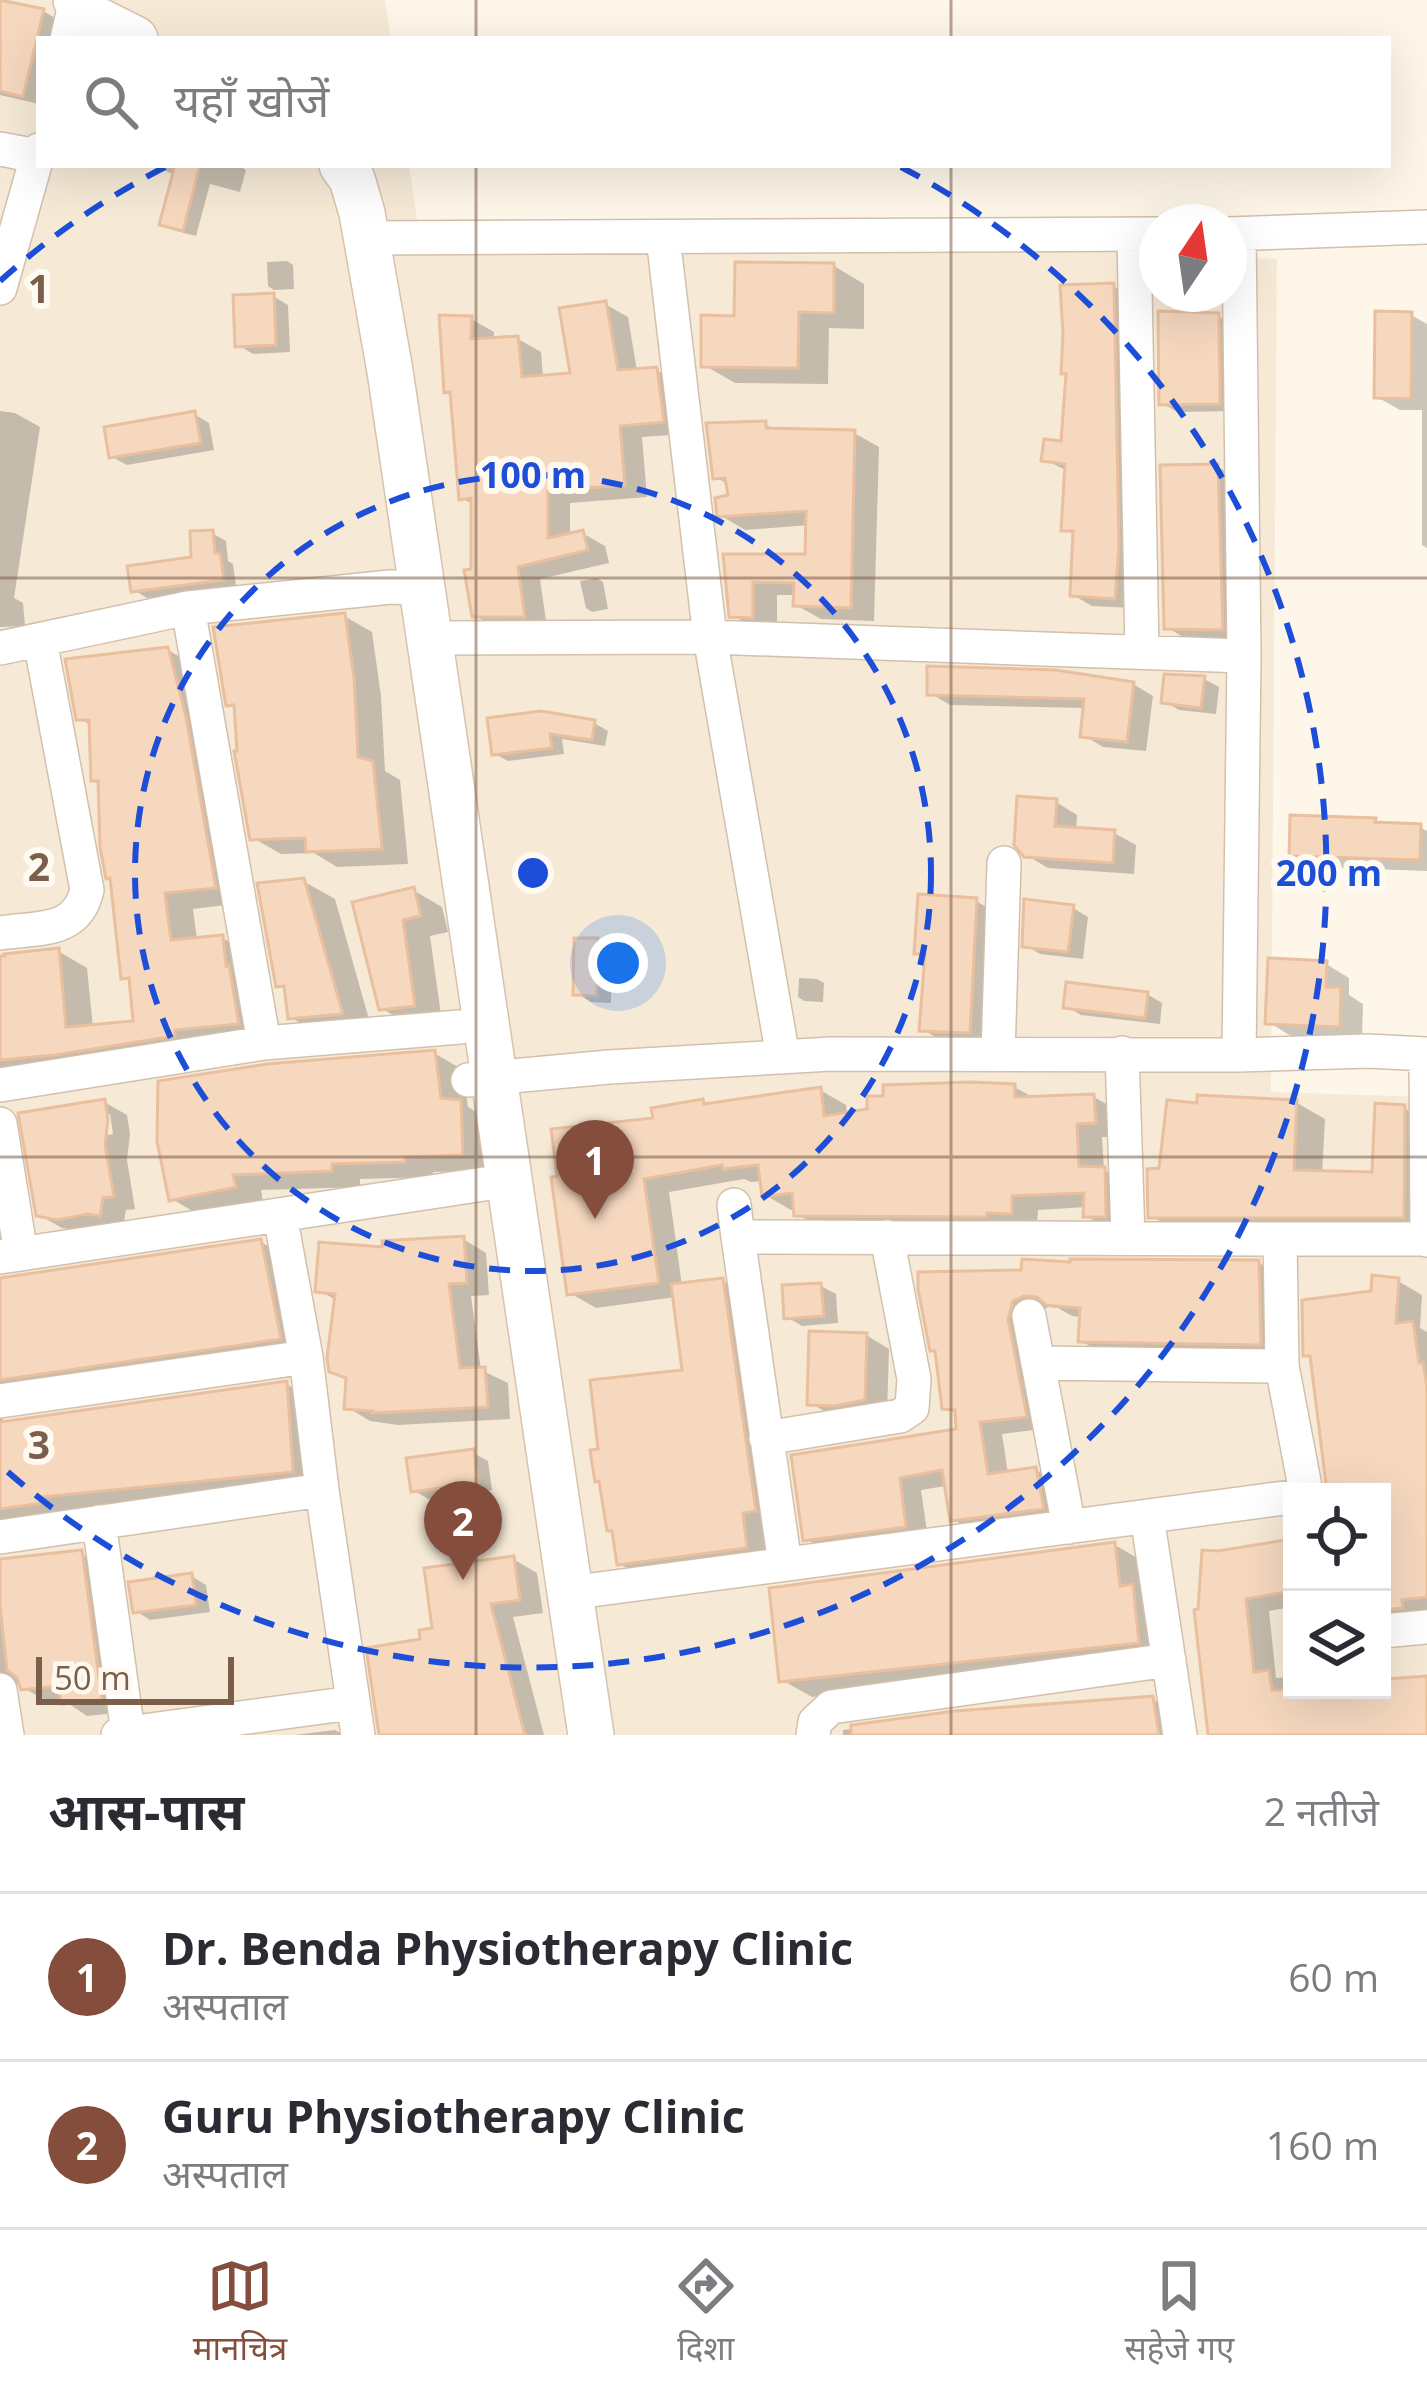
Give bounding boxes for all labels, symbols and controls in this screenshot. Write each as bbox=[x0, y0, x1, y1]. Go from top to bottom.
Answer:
search box bbox=[36, 36, 1391, 168]
icon: search bbox=[78, 69, 144, 135]
text: यहाँ खोजें bbox=[174, 69, 329, 130]
north arrow bbox=[1139, 204, 1247, 312]
text: 1 bbox=[28, 261, 50, 314]
text: 100 m bbox=[480, 450, 586, 499]
text: 2 bbox=[28, 839, 50, 892]
text: 200 m bbox=[1276, 848, 1382, 897]
centre of rings bbox=[512, 852, 554, 894]
your location bbox=[588, 933, 648, 993]
pin: 1 bbox=[556, 1120, 634, 1219]
text: 3 bbox=[28, 1417, 50, 1470]
pin: 2 bbox=[424, 1481, 502, 1580]
map controls bbox=[1283, 1483, 1391, 1699]
button: locate bbox=[1283, 1483, 1391, 1591]
button: layers bbox=[1283, 1591, 1391, 1699]
scale bar bbox=[36, 1651, 234, 1704]
text: 50 m bbox=[54, 1655, 131, 1700]
text: आस-पास bbox=[48, 1775, 245, 1845]
text: 2 नतीजे bbox=[1264, 1784, 1379, 1837]
text: Dr. Benda Physiotherapy Clinic bbox=[162, 1917, 853, 1978]
text: 1 bbox=[76, 1950, 98, 2003]
text: 60 m bbox=[1288, 1950, 1379, 2003]
text: अस्पताल bbox=[162, 1978, 288, 2031]
text: Guru Physiotherapy Clinic bbox=[162, 2085, 745, 2146]
text: 2 bbox=[76, 2118, 98, 2171]
text: 160 m bbox=[1266, 2118, 1379, 2171]
text: अस्पताल bbox=[162, 2146, 288, 2199]
tab: मानचित्र bbox=[193, 2253, 287, 2373]
tab: दिशा bbox=[673, 2253, 739, 2373]
tab: सहेजे गए bbox=[1124, 2253, 1234, 2373]

